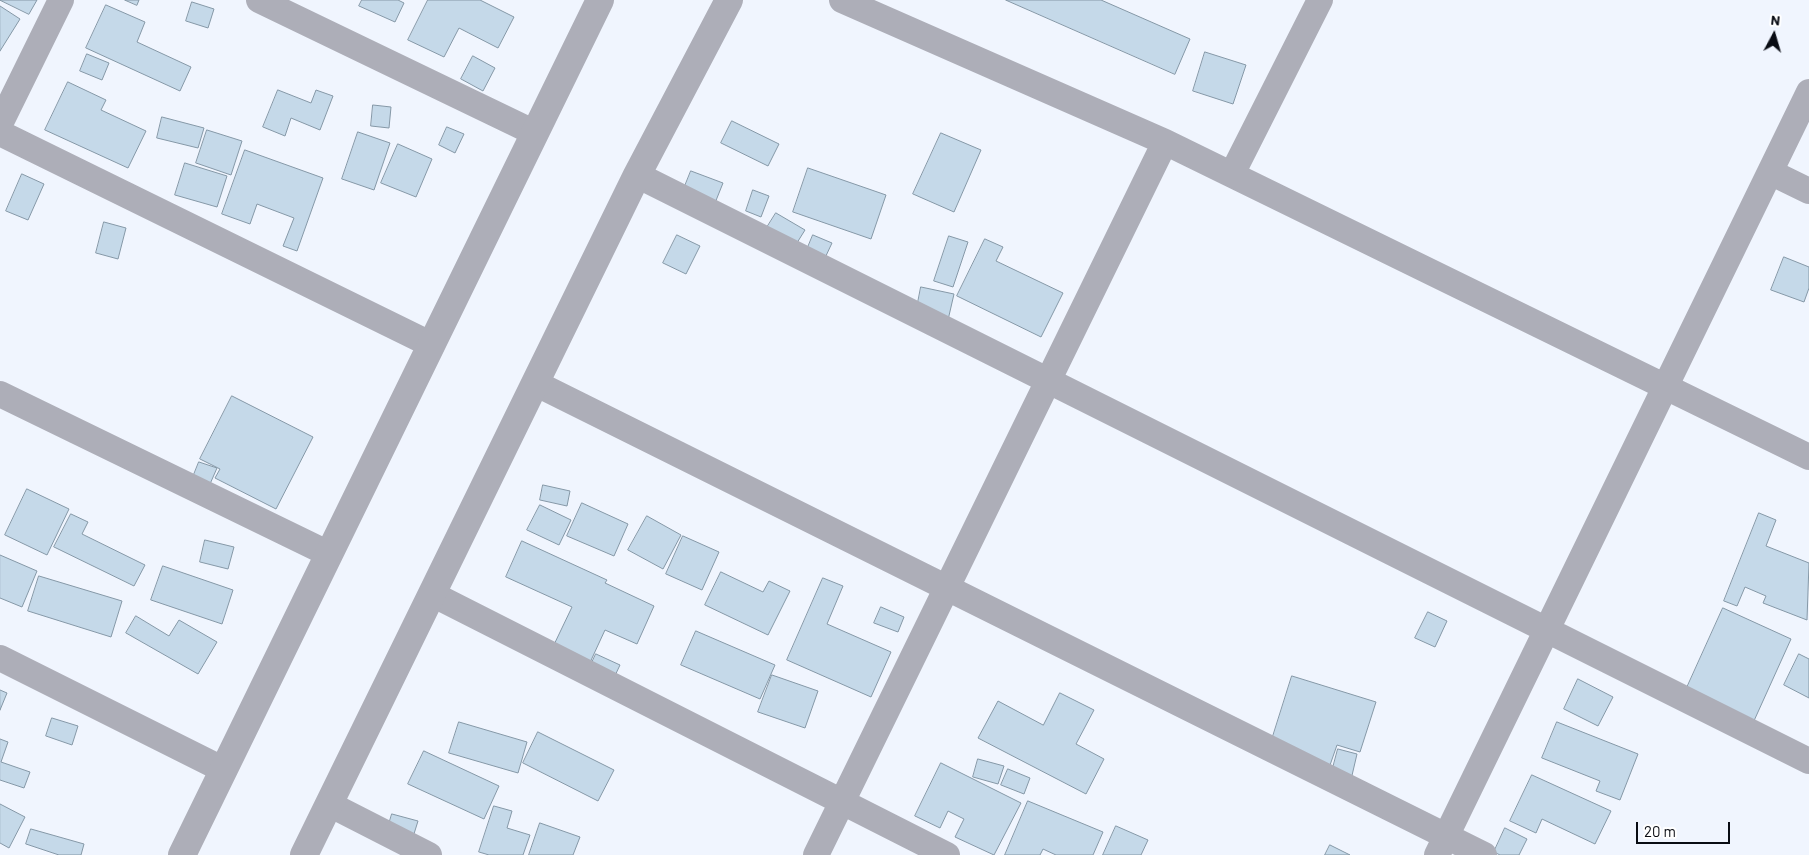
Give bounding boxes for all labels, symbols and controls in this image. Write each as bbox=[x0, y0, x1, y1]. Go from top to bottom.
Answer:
north arrow bbox=[1749, 10, 1799, 60]
text: N bbox=[1770, 11, 1781, 29]
scale bar bbox=[1639, 812, 1733, 844]
text: 20 m bbox=[1644, 822, 1676, 840]

